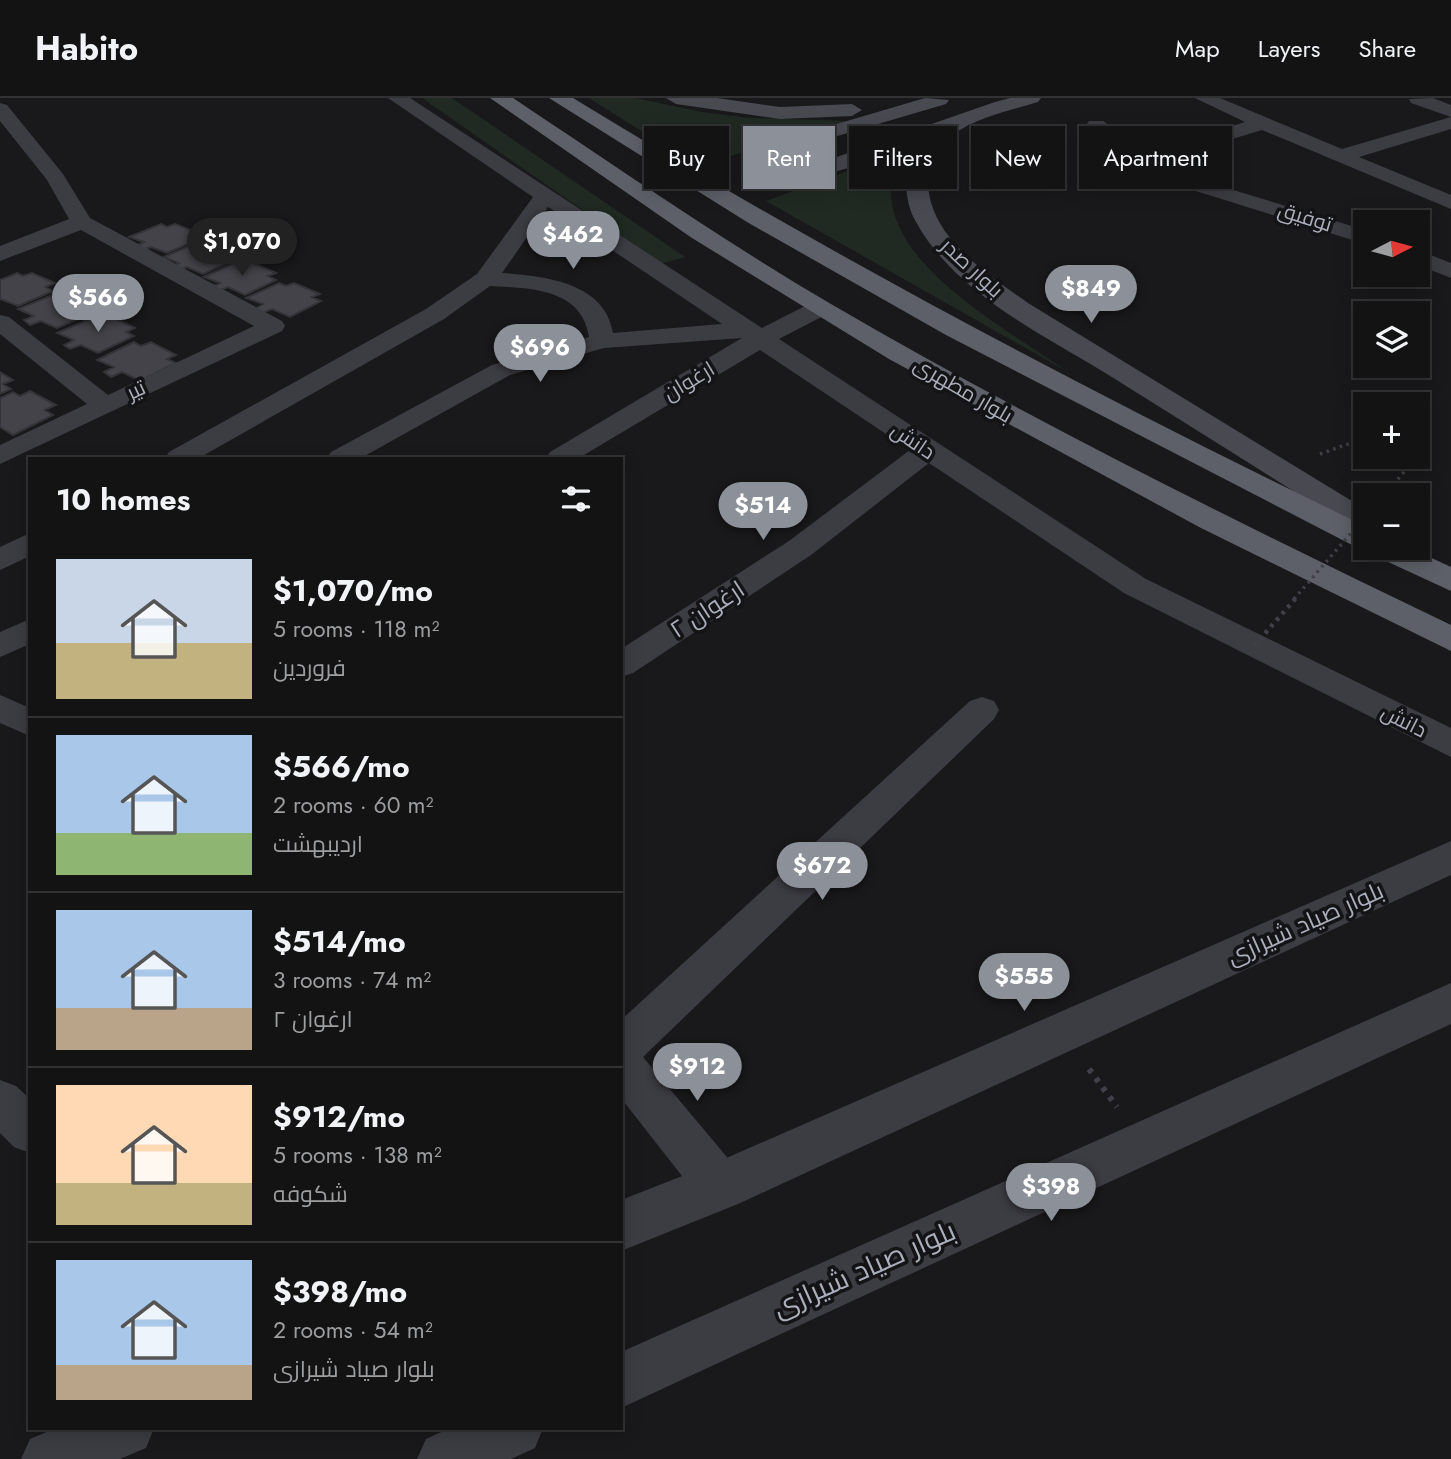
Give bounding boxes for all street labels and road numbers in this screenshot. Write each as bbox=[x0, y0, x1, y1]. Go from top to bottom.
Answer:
street label: توفیق bbox=[1274, 195, 1336, 240]
street label: بلوار صدر bbox=[933, 231, 1010, 305]
street label: بلوار مطهری bbox=[908, 350, 1018, 430]
street label: ارغوان bbox=[658, 354, 720, 408]
street label: تیر bbox=[121, 372, 151, 408]
street label: دانش bbox=[885, 415, 941, 467]
street label: ارغوان ۲ bbox=[663, 572, 751, 646]
street label: دانش bbox=[1376, 697, 1432, 745]
street label: بلوار صیاد شیرازی bbox=[1221, 873, 1389, 973]
street label: بلوار صیاد شیرازی bbox=[766, 1210, 962, 1328]

